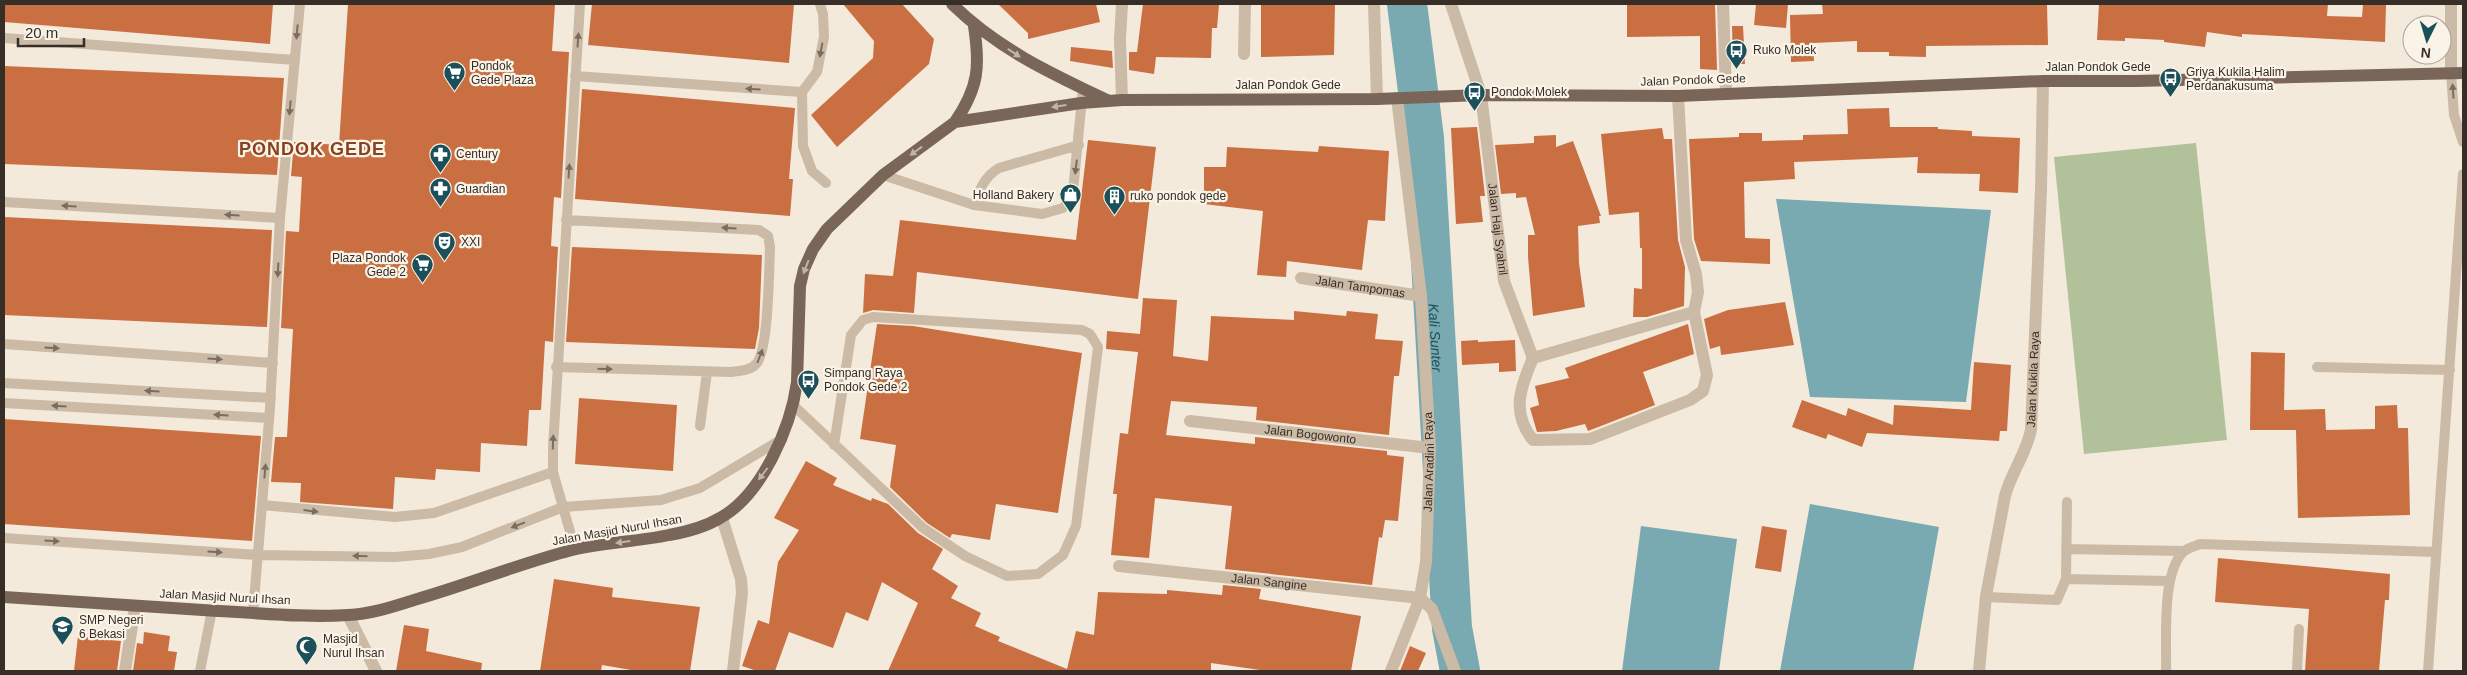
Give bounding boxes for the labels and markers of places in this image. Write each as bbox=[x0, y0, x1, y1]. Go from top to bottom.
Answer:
bus stop icon: Ruko Molek bbox=[1725, 38, 1749, 69]
place label: Ruko Molek bbox=[1753, 43, 1817, 57]
place label: Pondok Gede Plaza bbox=[471, 59, 534, 87]
supermarket icon: Pondok Gede Plaza bbox=[443, 61, 467, 92]
place label: Griya Kukila Halim Perdanakusuma bbox=[2186, 65, 2285, 93]
bus stop icon: Griya Kukila Halim Perdanakusuma bbox=[2158, 67, 2182, 98]
bus stop icon: Pondok Molek bbox=[1463, 80, 1487, 111]
place label: Pondok Molek bbox=[1491, 85, 1568, 99]
pharmacy icon: Century bbox=[428, 142, 452, 173]
place label: Century bbox=[456, 147, 498, 161]
pharmacy icon: Guardian bbox=[428, 177, 452, 208]
place label: Guardian bbox=[456, 182, 505, 196]
shop icon: Holland Bakery bbox=[1058, 183, 1082, 214]
building icon: ruko pondok gede bbox=[1102, 184, 1126, 215]
place label: Holland Bakery bbox=[973, 188, 1054, 202]
place label: ruko pondok gede bbox=[1130, 189, 1226, 203]
theatre icon: XXI bbox=[433, 230, 457, 261]
place label: XXI bbox=[461, 235, 480, 249]
place label: Plaza Pondok Gede 2 bbox=[332, 251, 407, 279]
supermarket icon: Plaza Pondok Gede 2 bbox=[410, 253, 434, 284]
place label: Simpang Raya Pondok Gede 2 bbox=[824, 366, 908, 394]
bus stop icon: Simpang Raya Pondok Gede 2 bbox=[796, 368, 820, 399]
place label: SMP Negeri 6 Bekasi bbox=[79, 613, 143, 641]
school or university icon: SMP Negeri 6 Bekasi bbox=[51, 615, 75, 646]
place label: Masjid Nurul Ihsan bbox=[323, 632, 384, 660]
mosque icon: Masjid Nurul Ihsan bbox=[295, 634, 319, 665]

